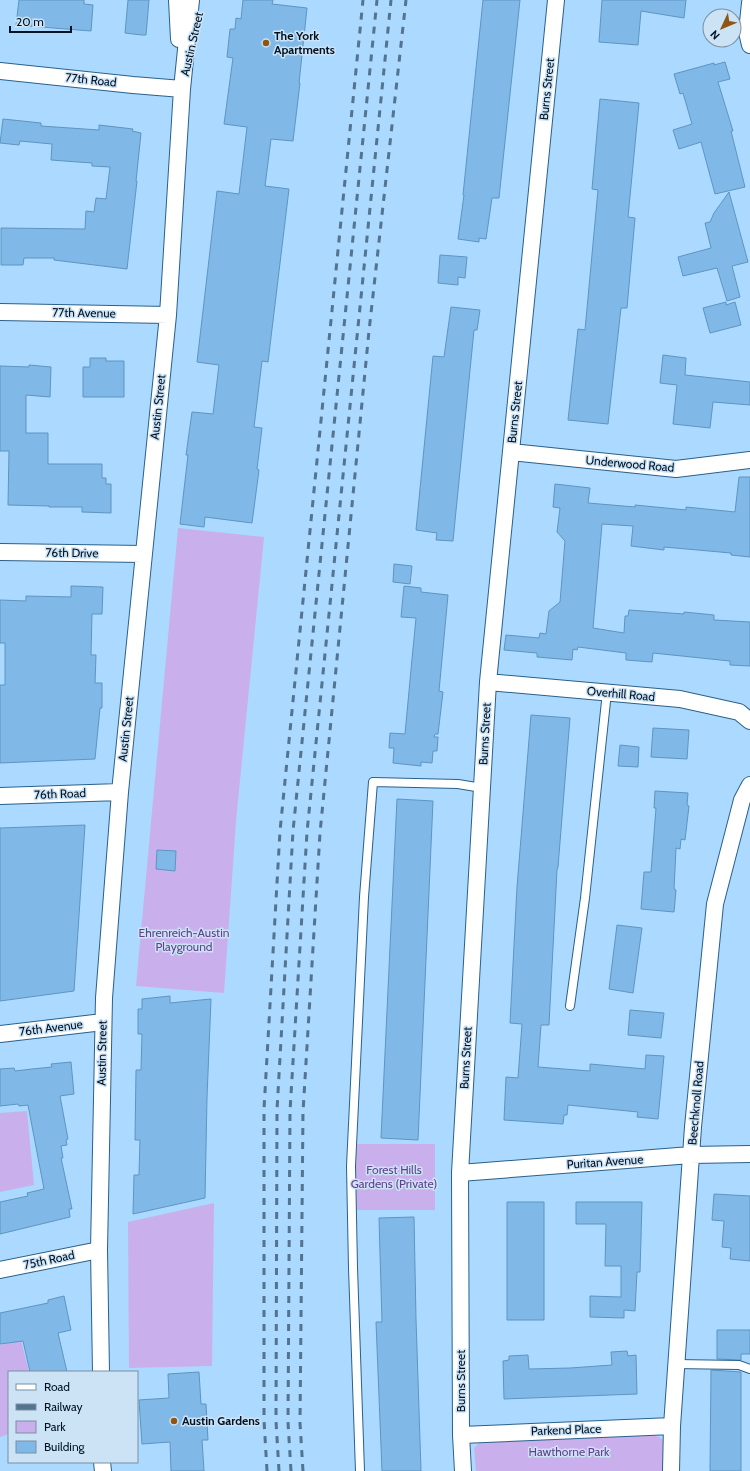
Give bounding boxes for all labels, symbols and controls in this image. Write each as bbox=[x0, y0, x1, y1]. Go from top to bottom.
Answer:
scale bar bbox=[10, 8, 71, 34]
north arrow bbox=[702, 8, 742, 48]
street label: Austin Street bbox=[177, 10, 206, 77]
text: 20 m bbox=[16, 14, 44, 29]
text: N bbox=[707, 27, 723, 43]
place label: The York Apartments bbox=[274, 28, 335, 57]
marker: The York Apartments bbox=[261, 38, 271, 48]
street label: Burns Street bbox=[536, 57, 557, 121]
street label: 77th Road bbox=[65, 69, 117, 90]
street label: 77th Avenue bbox=[52, 304, 116, 321]
street label: Austin Street bbox=[147, 374, 168, 440]
street label: Burns Street bbox=[504, 380, 525, 444]
street label: Underwood Road bbox=[585, 452, 675, 475]
street label: 76th Drive bbox=[46, 545, 99, 560]
street label: Overhill Road bbox=[586, 683, 656, 704]
street label: Austin Street bbox=[115, 696, 136, 762]
street label: Burns Street bbox=[475, 702, 494, 766]
street label: 76th Road bbox=[34, 785, 86, 802]
park label: Ehrenreich-Austin Playground bbox=[139, 925, 230, 954]
street label: 76th Avenue bbox=[18, 1016, 84, 1039]
street label: Austin Street bbox=[93, 1020, 110, 1086]
street label: Burns Street bbox=[456, 1026, 475, 1090]
street label: Beechknoll Road bbox=[684, 1060, 707, 1146]
street label: Puritan Avenue bbox=[566, 1151, 644, 1172]
park label: Forest Hills Gardens (Private) bbox=[351, 1162, 437, 1191]
street label: 75th Road bbox=[22, 1247, 76, 1272]
street label: Burns Street bbox=[453, 1350, 468, 1412]
legend bbox=[8, 1371, 138, 1463]
text: Road bbox=[44, 1379, 70, 1394]
text: Railway bbox=[44, 1399, 82, 1414]
place label: Austin Gardens bbox=[182, 1413, 260, 1428]
marker: Austin Gardens bbox=[169, 1416, 179, 1426]
text: Park bbox=[44, 1419, 66, 1434]
street label: Parkend Place bbox=[531, 1421, 601, 1438]
text: Building bbox=[44, 1439, 86, 1454]
park label: Hawthorne Park bbox=[529, 1444, 610, 1459]

